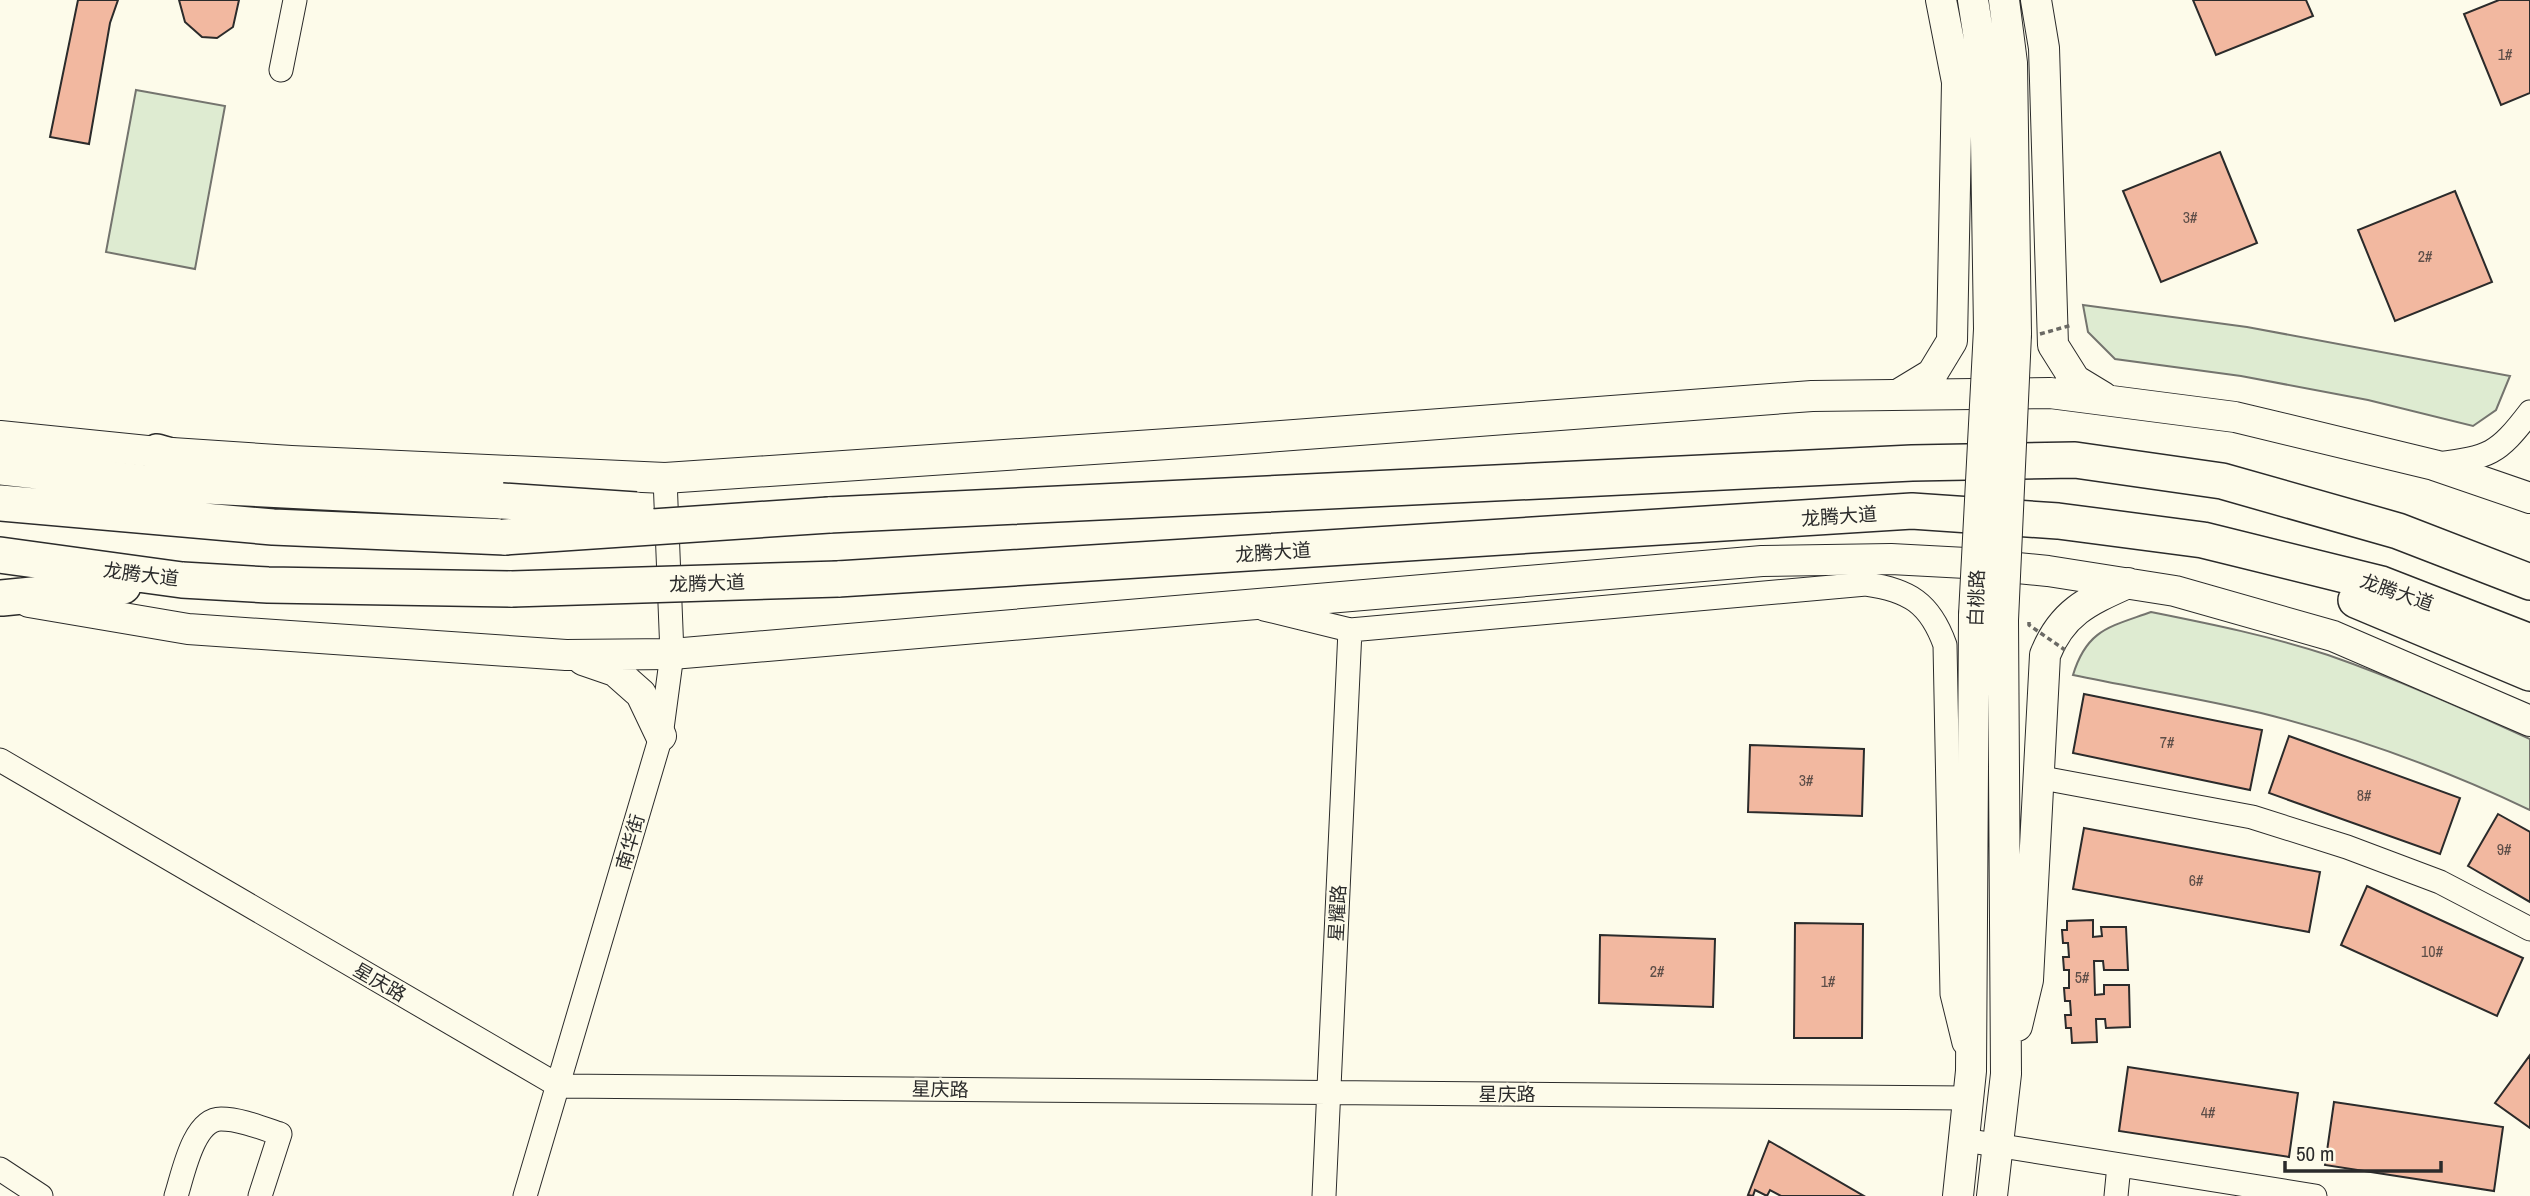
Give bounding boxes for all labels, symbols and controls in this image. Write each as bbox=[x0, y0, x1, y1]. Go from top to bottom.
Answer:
house number: 1# bbox=[2498, 43, 2513, 65]
house number: 3# bbox=[2183, 206, 2198, 228]
house number: 2# bbox=[2418, 245, 2433, 267]
street label: 龙腾大道 bbox=[1800, 500, 1878, 532]
street label: 龙腾大道 bbox=[1234, 536, 1312, 568]
street label: 龙腾大道 bbox=[102, 556, 180, 592]
street label: 龙腾大道 bbox=[2357, 567, 2437, 617]
street label: 龙腾大道 bbox=[669, 569, 745, 597]
street label: 白桃路 bbox=[1962, 569, 1990, 627]
house number: 7# bbox=[2160, 731, 2175, 753]
house number: 3# bbox=[1799, 769, 1814, 791]
house number: 8# bbox=[2357, 784, 2372, 806]
street label: 南华街 bbox=[610, 811, 650, 873]
house number: 9# bbox=[2497, 838, 2512, 860]
house number: 6# bbox=[2189, 869, 2204, 891]
street label: 星耀路 bbox=[1323, 884, 1351, 942]
house number: 10# bbox=[2421, 940, 2444, 962]
street label: 星庆路 bbox=[349, 956, 411, 1008]
house number: 2# bbox=[1650, 960, 1665, 982]
house number: 5# bbox=[2075, 966, 2090, 988]
house number: 1# bbox=[1821, 970, 1836, 992]
street label: 星庆路 bbox=[911, 1076, 969, 1102]
street label: 星庆路 bbox=[1478, 1081, 1536, 1107]
house number: 4# bbox=[2201, 1101, 2216, 1123]
scale bar bbox=[2285, 1130, 2441, 1174]
text: 50 m bbox=[2296, 1139, 2334, 1168]

